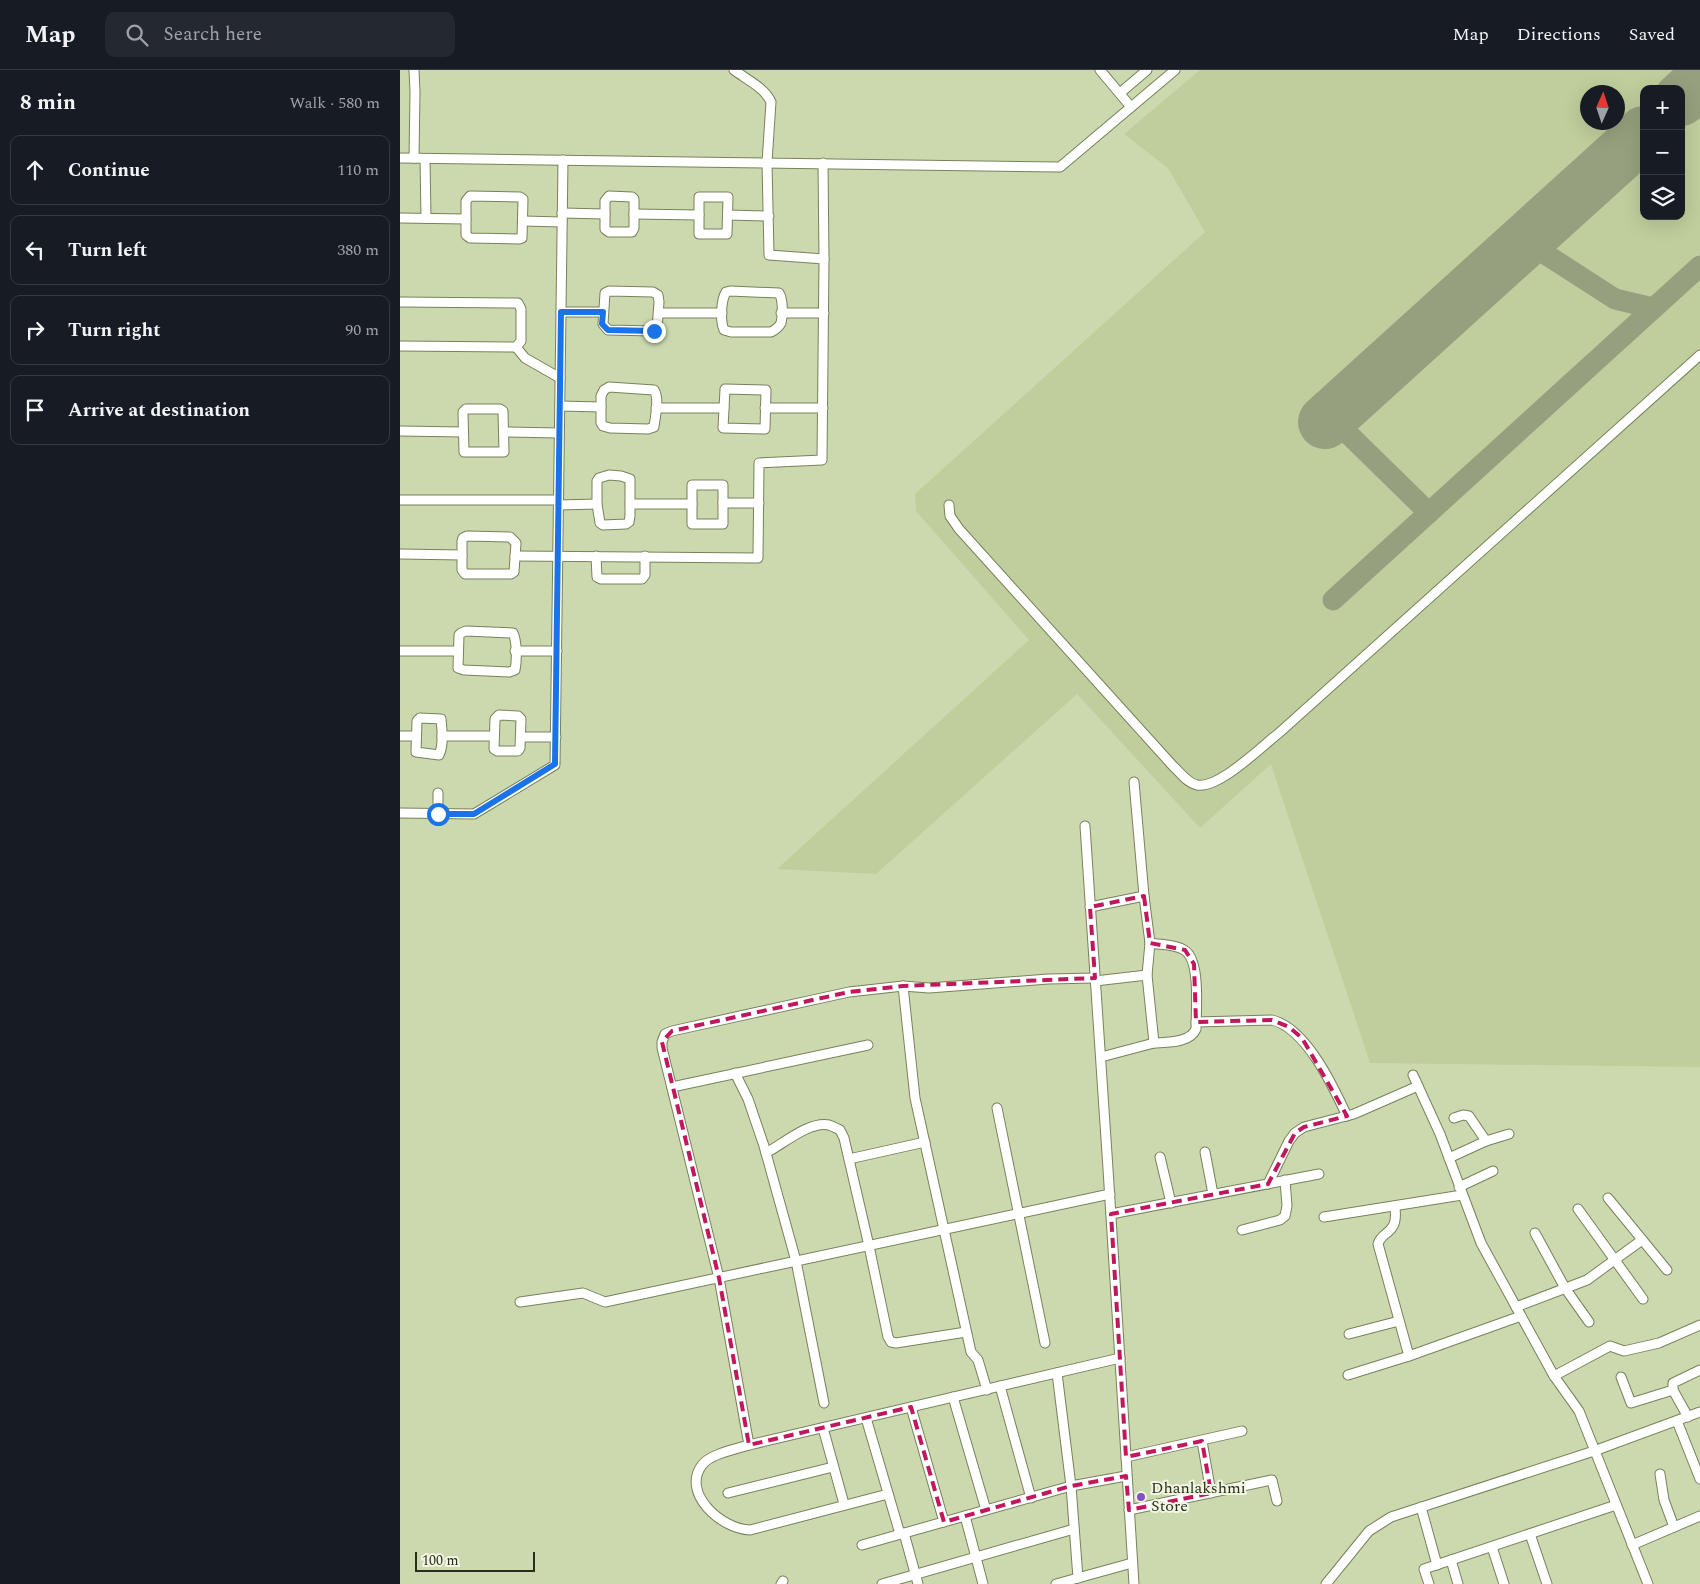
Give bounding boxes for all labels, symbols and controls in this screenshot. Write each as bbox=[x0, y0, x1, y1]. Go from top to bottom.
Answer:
search box bbox=[105, 12, 455, 57]
text: Map bbox=[25, 17, 75, 53]
text: Search here bbox=[163, 20, 262, 49]
icon: search bbox=[123, 21, 151, 49]
text: Map bbox=[1453, 21, 1489, 48]
text: Directions bbox=[1517, 21, 1601, 48]
text: Saved bbox=[1629, 21, 1675, 48]
north arrow bbox=[1580, 85, 1625, 130]
map controls bbox=[1640, 85, 1685, 220]
button: + bbox=[1640, 85, 1685, 130]
text: 8 min bbox=[20, 87, 76, 119]
text: Walk · 580 m bbox=[289, 91, 380, 115]
button: − bbox=[1640, 130, 1685, 175]
icon: ahead bbox=[21, 156, 49, 184]
text: Continue bbox=[68, 156, 150, 185]
text: 110 m bbox=[337, 158, 379, 182]
button: layers bbox=[1640, 175, 1685, 220]
icon: left bbox=[21, 236, 49, 264]
text: Turn left bbox=[68, 236, 147, 265]
text: 380 m bbox=[337, 238, 379, 262]
icon: right bbox=[21, 316, 49, 344]
text: Turn right bbox=[68, 316, 161, 345]
text: 90 m bbox=[345, 318, 379, 342]
route end bbox=[643, 320, 666, 343]
icon: arrive bbox=[21, 396, 49, 424]
text: Arrive at destination bbox=[68, 396, 250, 425]
route start bbox=[427, 803, 450, 826]
place label: Dhanlakshmi Store bbox=[1151, 1476, 1246, 1518]
marker: Dhanlakshmi Store bbox=[1135, 1491, 1147, 1503]
scale bar bbox=[415, 1549, 535, 1572]
text: 100 m bbox=[422, 1550, 459, 1571]

